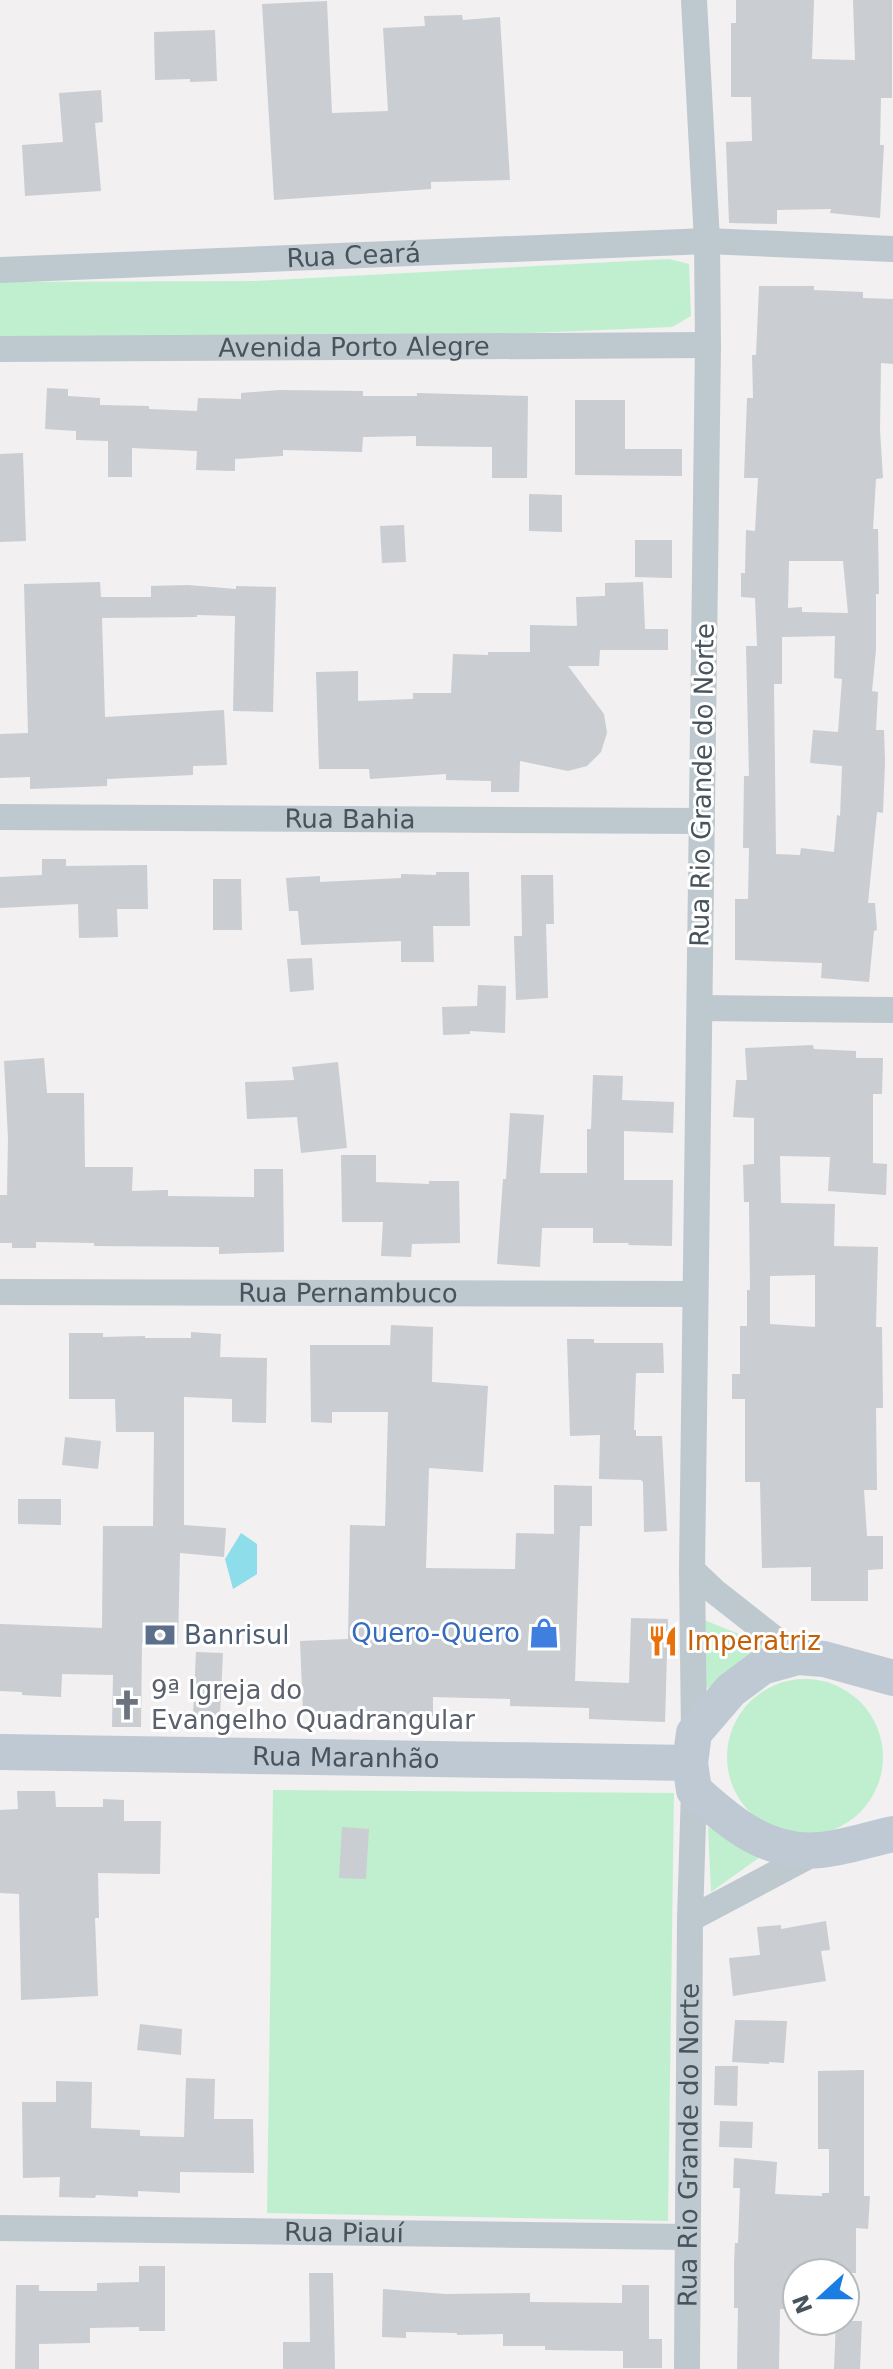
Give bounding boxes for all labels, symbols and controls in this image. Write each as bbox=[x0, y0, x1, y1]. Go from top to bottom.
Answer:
street label: Rua Ceará bbox=[286, 238, 421, 273]
street label: Avenida Porto Alegre bbox=[218, 331, 490, 363]
street label: Rua Rio Grande do Norte bbox=[684, 623, 720, 947]
street label: Rua Bahia bbox=[284, 804, 416, 834]
street label: Rua Pernambuco bbox=[238, 1278, 458, 1308]
shop icon: Quero-Quero bbox=[527, 1616, 561, 1650]
bank icon: Banrisul bbox=[143, 1618, 177, 1652]
place label: Quero-Quero bbox=[351, 1618, 520, 1648]
place label: Banrisul bbox=[184, 1620, 289, 1650]
restaurant icon: Imperatriz bbox=[646, 1624, 680, 1658]
place label: Imperatriz bbox=[687, 1626, 821, 1656]
place label: 9ª Igreja do Evangelho Quadrangular bbox=[151, 1675, 475, 1735]
church icon: 9ª Igreja do Evangelho Quadrangular bbox=[110, 1688, 144, 1722]
street label: Rua Maranhão bbox=[252, 1741, 440, 1774]
street label: Rua Rio Grande do Norte bbox=[672, 1983, 705, 2307]
street label: Rua Piauí bbox=[284, 2217, 405, 2248]
north arrow bbox=[781, 2257, 861, 2337]
text: N bbox=[788, 2291, 818, 2317]

